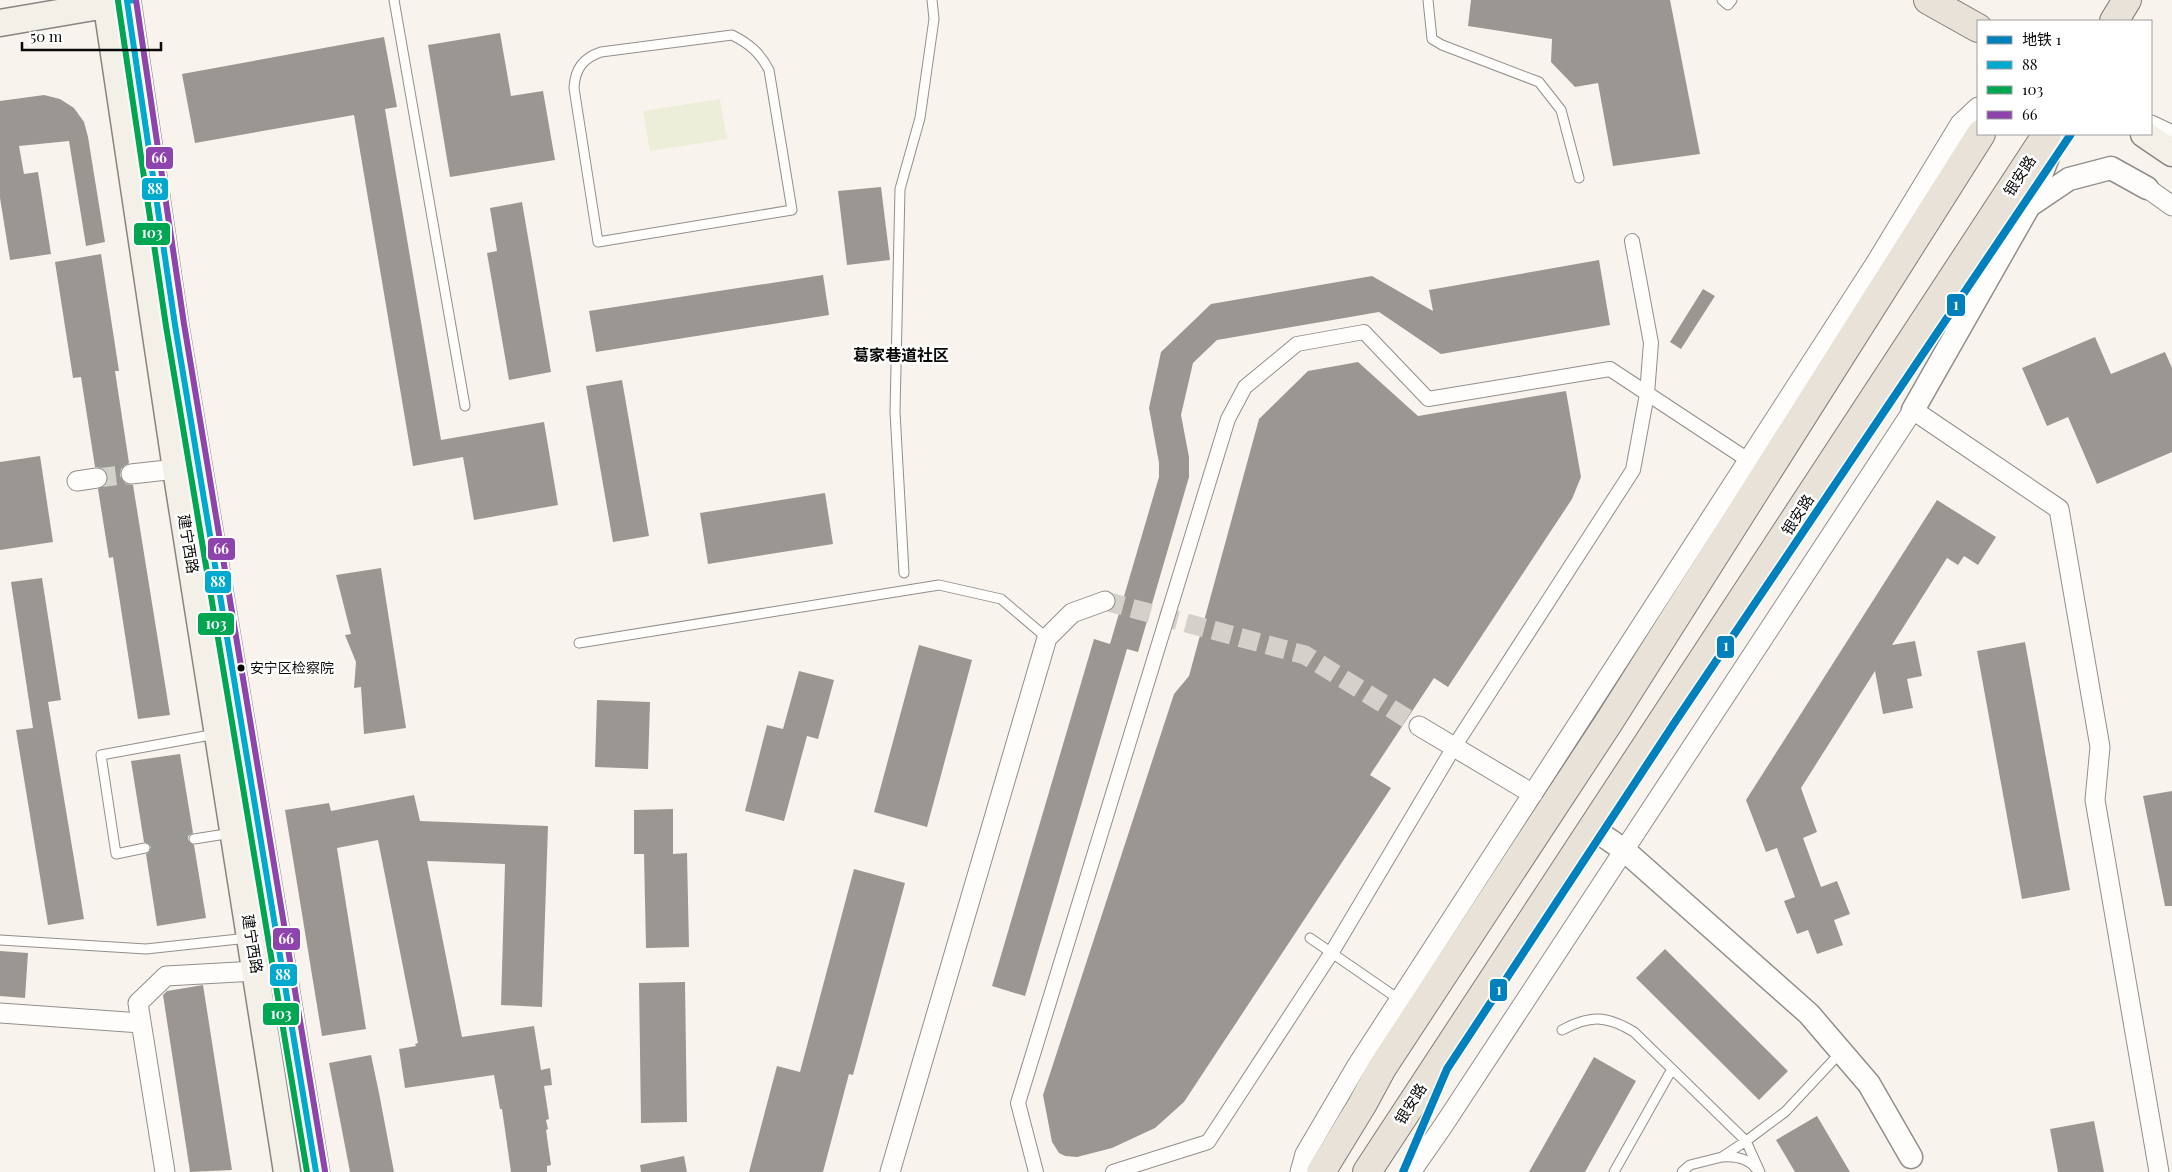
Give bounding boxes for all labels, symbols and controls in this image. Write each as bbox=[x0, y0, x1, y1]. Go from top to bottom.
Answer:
scale bar bbox=[22, 20, 161, 52]
legend bbox=[1977, 20, 2152, 135]
text: 50 m bbox=[30, 26, 63, 46]
text: 地铁 1 bbox=[2022, 29, 2062, 49]
text: 88 bbox=[2022, 54, 2038, 74]
text: 103 bbox=[2022, 79, 2044, 99]
text: 66 bbox=[2022, 104, 2038, 124]
line badge: 66 bbox=[145, 146, 174, 170]
text: 66 bbox=[151, 148, 167, 167]
street label: 银安路 bbox=[1999, 151, 2040, 200]
line badge: 88 bbox=[141, 177, 169, 201]
text: 88 bbox=[147, 179, 163, 198]
line badge: 103 bbox=[133, 222, 171, 246]
text: 103 bbox=[141, 223, 163, 242]
line badge: 1 bbox=[1946, 293, 1966, 317]
text: 1 bbox=[1953, 295, 1959, 314]
district label: 葛家巷道社区 bbox=[853, 344, 949, 365]
street label: 银安路 bbox=[1777, 490, 1818, 539]
street label: 建宁西路 bbox=[174, 513, 204, 575]
line badge: 66 bbox=[207, 537, 236, 561]
text: 66 bbox=[213, 539, 229, 558]
line badge: 88 bbox=[204, 570, 232, 594]
text: 88 bbox=[210, 572, 226, 591]
line badge: 103 bbox=[197, 612, 235, 636]
text: 103 bbox=[205, 614, 227, 633]
line badge: 1 bbox=[1716, 635, 1735, 659]
text: 1 bbox=[1723, 636, 1729, 655]
place label: 安宁区检察院 bbox=[250, 658, 334, 677]
marker: 安宁区检察院 bbox=[236, 663, 246, 673]
street label: 建宁西路 bbox=[238, 913, 268, 975]
line badge: 66 bbox=[272, 927, 301, 951]
text: 66 bbox=[278, 929, 294, 948]
line badge: 88 bbox=[269, 963, 298, 987]
text: 88 bbox=[275, 965, 291, 984]
line badge: 1 bbox=[1489, 978, 1508, 1002]
text: 1 bbox=[1496, 980, 1502, 999]
line badge: 103 bbox=[262, 1002, 300, 1026]
text: 103 bbox=[270, 1004, 292, 1023]
street label: 银安路 bbox=[1390, 1079, 1431, 1128]

